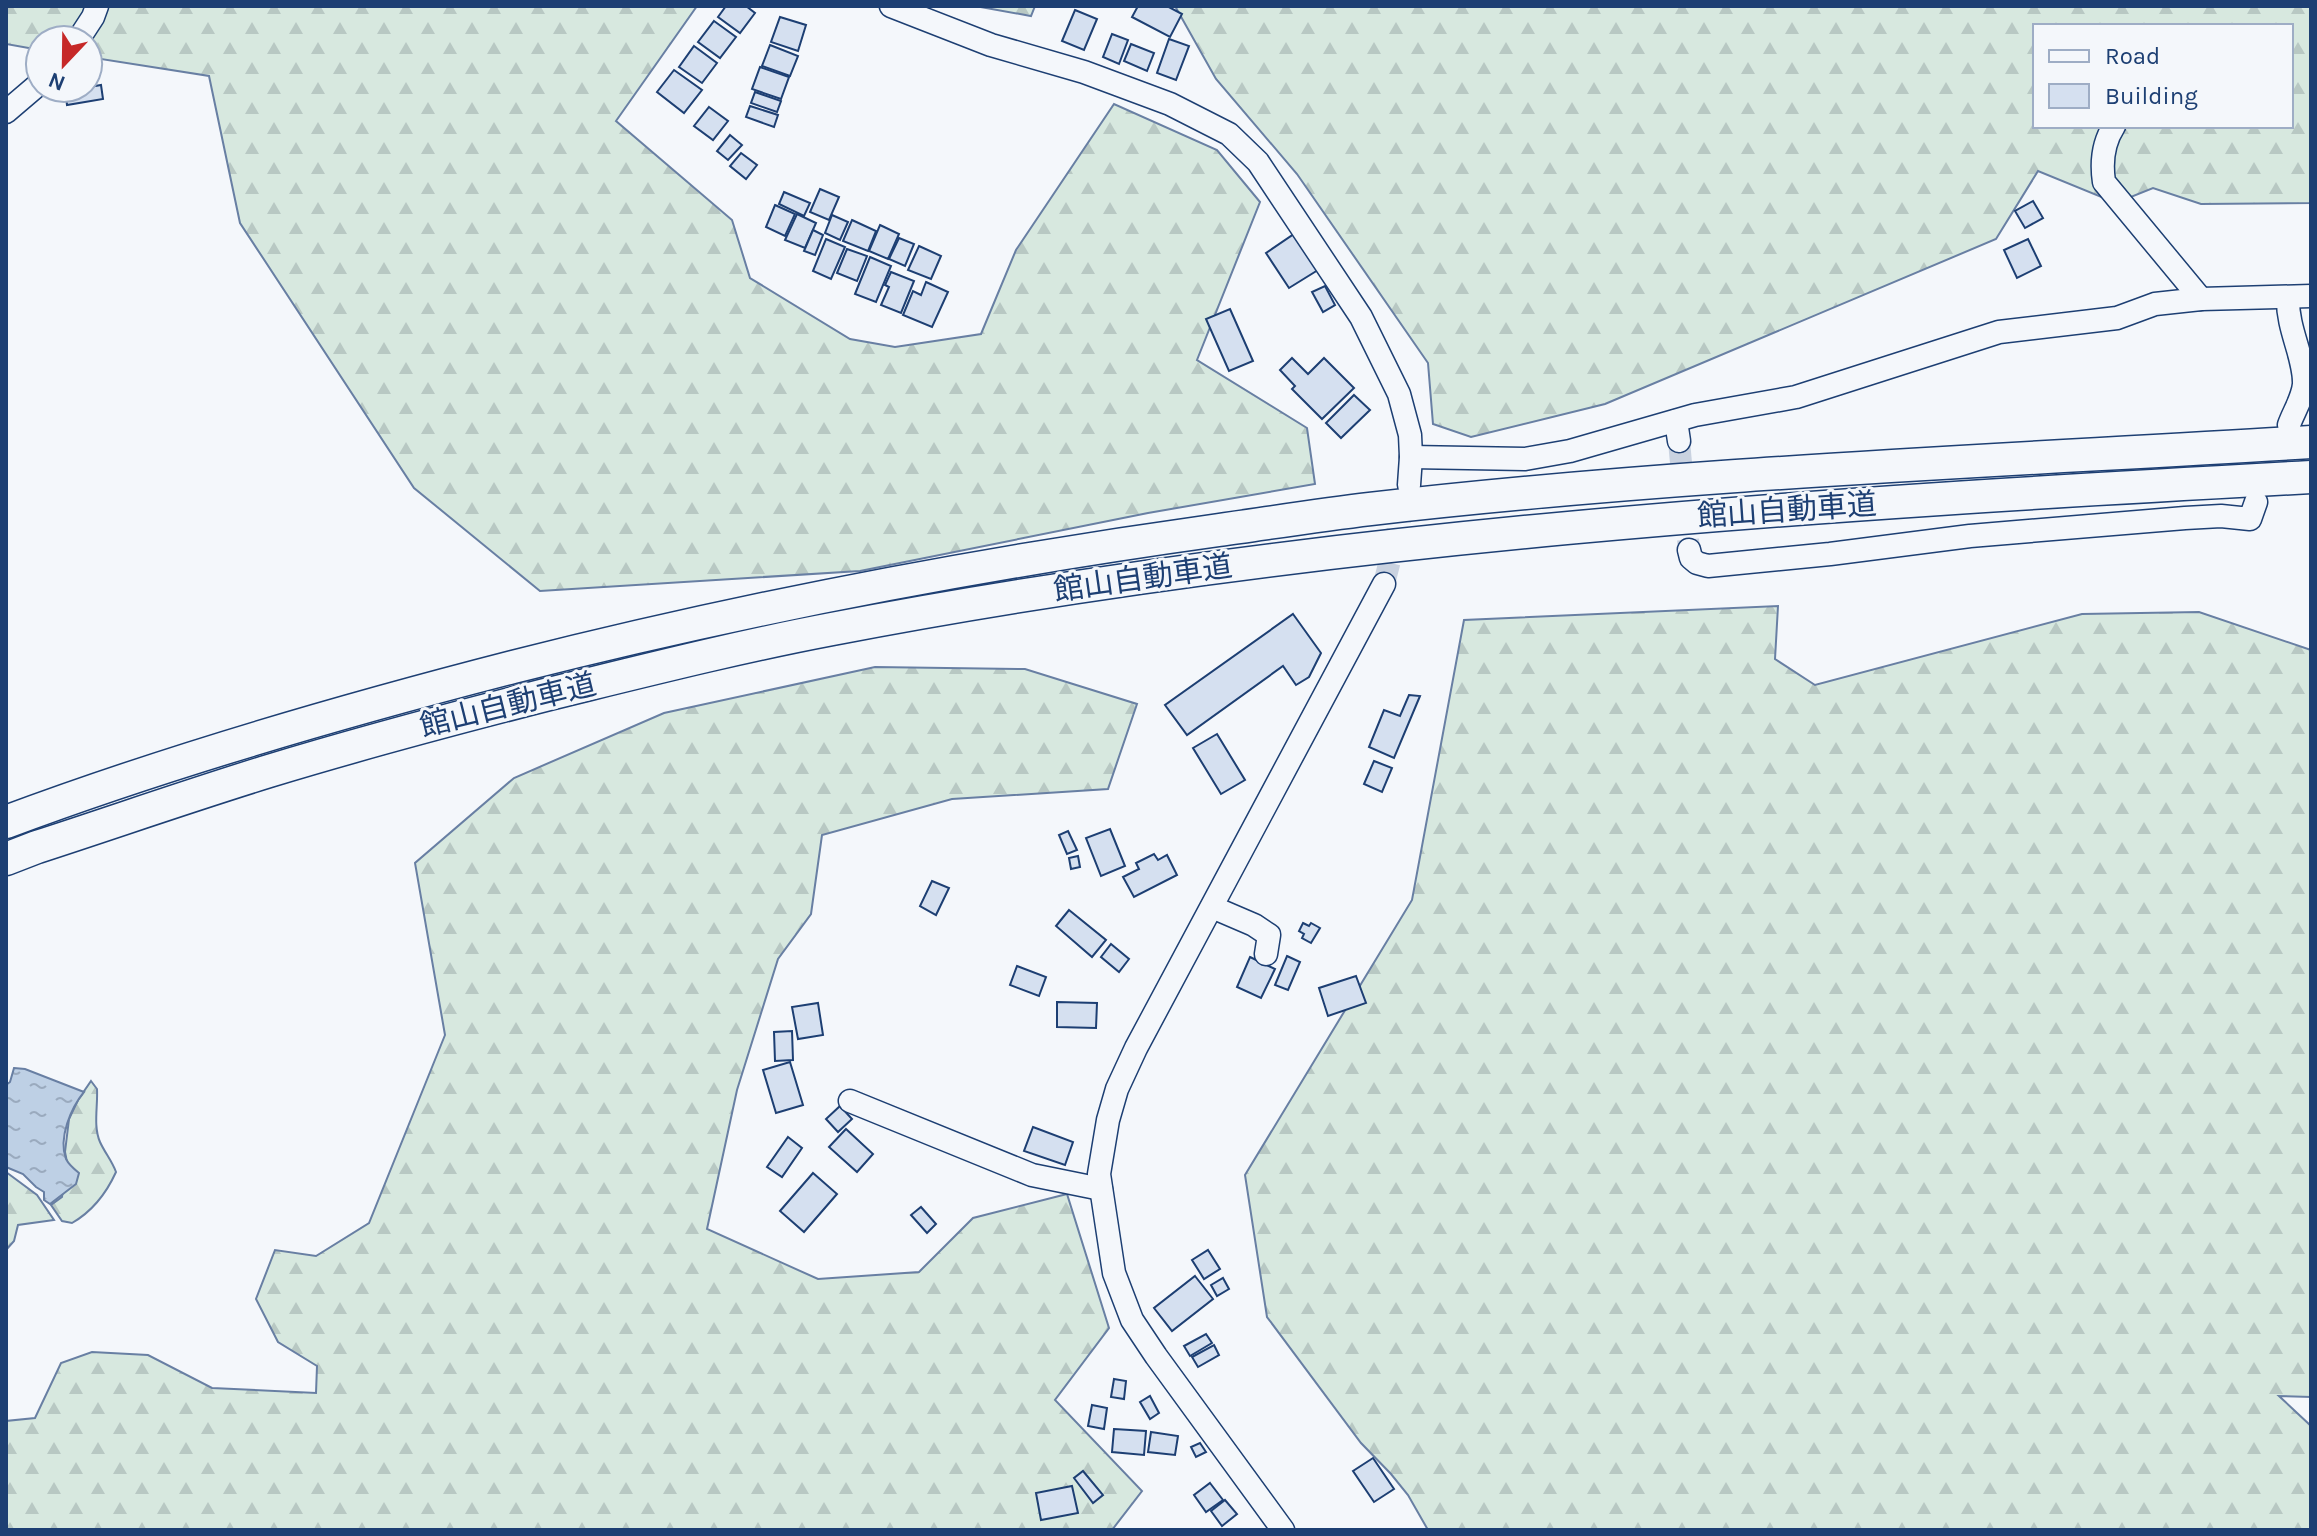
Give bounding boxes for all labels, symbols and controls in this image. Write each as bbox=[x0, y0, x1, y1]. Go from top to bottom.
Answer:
north arrow bbox=[24, 24, 104, 104]
legend bbox=[2033, 24, 2293, 128]
text: Road bbox=[2105, 42, 2160, 70]
text: N bbox=[45, 67, 69, 97]
text: Building bbox=[2105, 82, 2198, 110]
street label: 館山自動車道 bbox=[1696, 486, 1878, 534]
street label: 館山自動車道 bbox=[1051, 548, 1235, 608]
street label: 館山自動車道 bbox=[416, 666, 600, 744]

